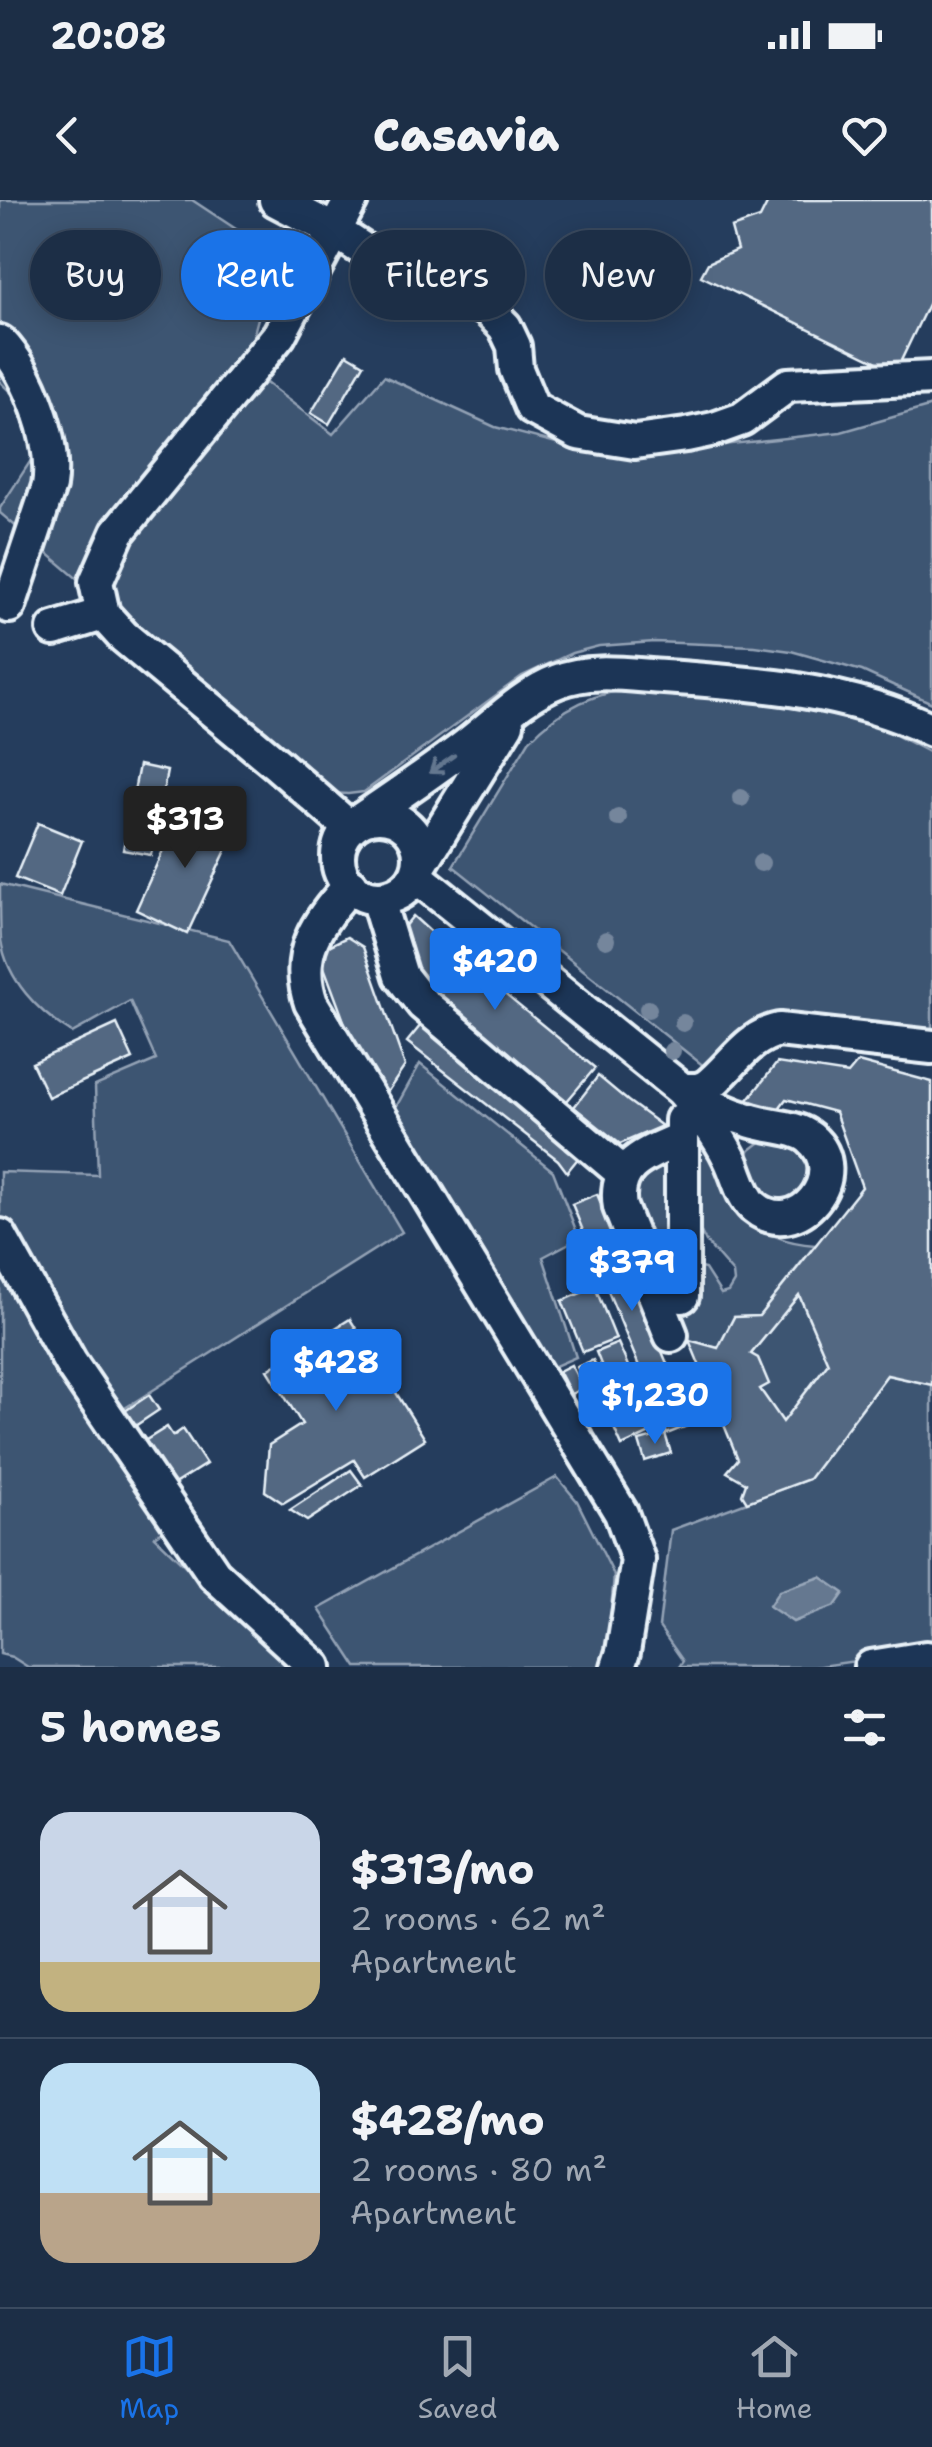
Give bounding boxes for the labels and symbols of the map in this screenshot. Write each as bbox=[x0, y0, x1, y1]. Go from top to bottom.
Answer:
one-way arrow bbox=[428, 753, 456, 774]
pin: $313 bbox=[126, 786, 244, 871]
pin: $420 bbox=[436, 928, 554, 1013]
pin: $379 bbox=[573, 1229, 691, 1314]
pin: $428 bbox=[277, 1329, 395, 1414]
pin: $1,230 bbox=[574, 1362, 736, 1447]

